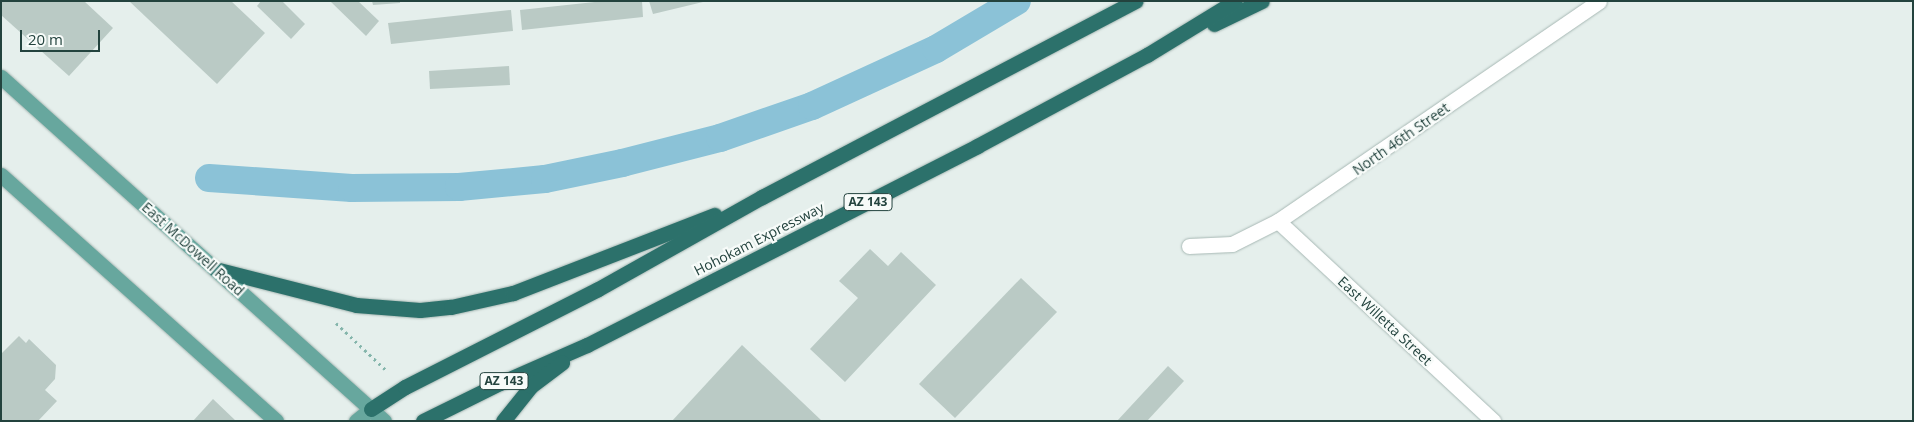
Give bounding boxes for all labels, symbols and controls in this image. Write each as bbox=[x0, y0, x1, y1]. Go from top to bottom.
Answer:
scale bar bbox=[22, 20, 102, 52]
text: 20 m bbox=[28, 29, 63, 49]
street label: North 46th Street bbox=[1349, 99, 1453, 179]
road number: AZ 143 bbox=[843, 192, 893, 212]
street label: East McDowell Road bbox=[138, 199, 248, 299]
street label: Hohokam Expressway bbox=[691, 199, 827, 279]
street label: East Willetta Street bbox=[1334, 273, 1436, 369]
road number: AZ 143 bbox=[479, 372, 529, 391]

